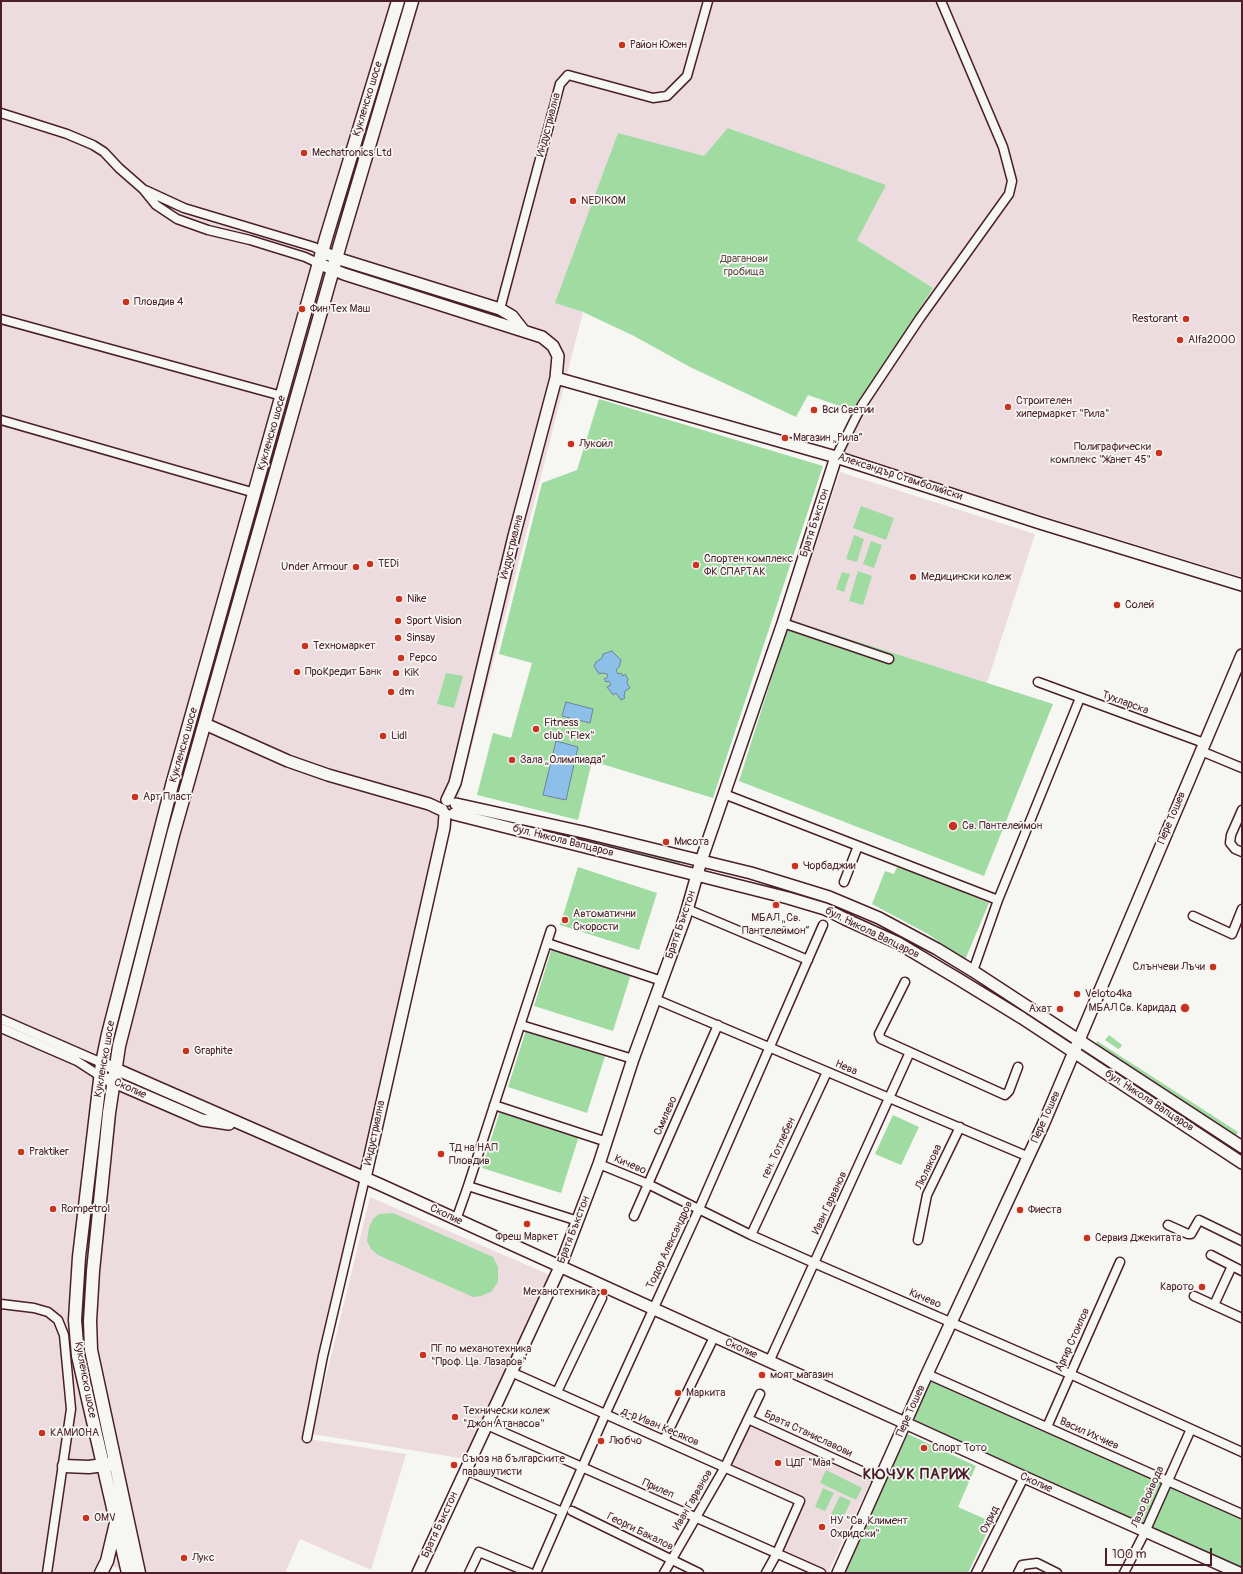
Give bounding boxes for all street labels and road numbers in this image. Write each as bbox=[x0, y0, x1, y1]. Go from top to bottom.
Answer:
street label: Кукленско шосе bbox=[350, 60, 386, 138]
street label: Индустриална bbox=[534, 91, 564, 159]
street label: Кукленско шосе bbox=[255, 394, 289, 472]
street label: Александър Стамболийски bbox=[836, 451, 964, 503]
street label: Братя Бъкстон bbox=[798, 487, 832, 559]
street label: Индустриална bbox=[498, 513, 526, 581]
street label: Тухларска bbox=[1100, 688, 1150, 718]
street label: Кукленско шосе bbox=[167, 706, 201, 784]
street label: Пере Тошев bbox=[1155, 790, 1189, 846]
street label: бул. Никола Вапцаров bbox=[511, 822, 615, 860]
street label: Братя Бъкстон bbox=[663, 889, 699, 961]
street label: бул. Никола Вапцаров bbox=[822, 904, 922, 962]
street label: Кукленско шосе bbox=[92, 1020, 118, 1098]
street label: Нева bbox=[833, 1057, 859, 1079]
street label: бул. Никола Вапцаров bbox=[1102, 1067, 1196, 1135]
street label: Скопие bbox=[112, 1076, 148, 1102]
street label: Пере Тошев bbox=[1029, 1089, 1063, 1145]
street label: Смилево bbox=[652, 1094, 680, 1138]
street label: Индустриална bbox=[362, 1099, 388, 1167]
street label: ген. Тотлебен bbox=[759, 1116, 799, 1180]
street label: Люлякова bbox=[913, 1142, 945, 1192]
street label: Кичево bbox=[612, 1152, 648, 1178]
street label: Иван Гарванов bbox=[810, 1169, 850, 1237]
street label: Братя Бъкстон bbox=[555, 1194, 593, 1266]
street label: Тодор Александров bbox=[644, 1199, 696, 1291]
street label: Скопие bbox=[428, 1202, 464, 1228]
street label: Кичево bbox=[907, 1286, 943, 1312]
street label: Аргир Стоилов bbox=[1053, 1306, 1093, 1374]
street label: Скопие bbox=[723, 1336, 759, 1362]
street label: Кукленско шосе bbox=[71, 1341, 99, 1419]
street label: Пере Тошев bbox=[894, 1383, 928, 1439]
street label: д-р Иван Кесяков bbox=[619, 1405, 701, 1449]
street label: Братя Станиславови bbox=[762, 1408, 854, 1460]
street label: Васил Ихчиев bbox=[1057, 1415, 1121, 1453]
street label: Лазо Войвода bbox=[1129, 1464, 1167, 1530]
street label: Иван Гарванов bbox=[670, 1467, 716, 1533]
street label: Скопие bbox=[1018, 1470, 1054, 1496]
street label: Прилеп bbox=[640, 1476, 676, 1502]
street label: Братя Бъкстон bbox=[419, 1490, 461, 1560]
street label: Охрид bbox=[978, 1504, 1002, 1536]
street label: Георги Бакалов bbox=[605, 1510, 675, 1554]

